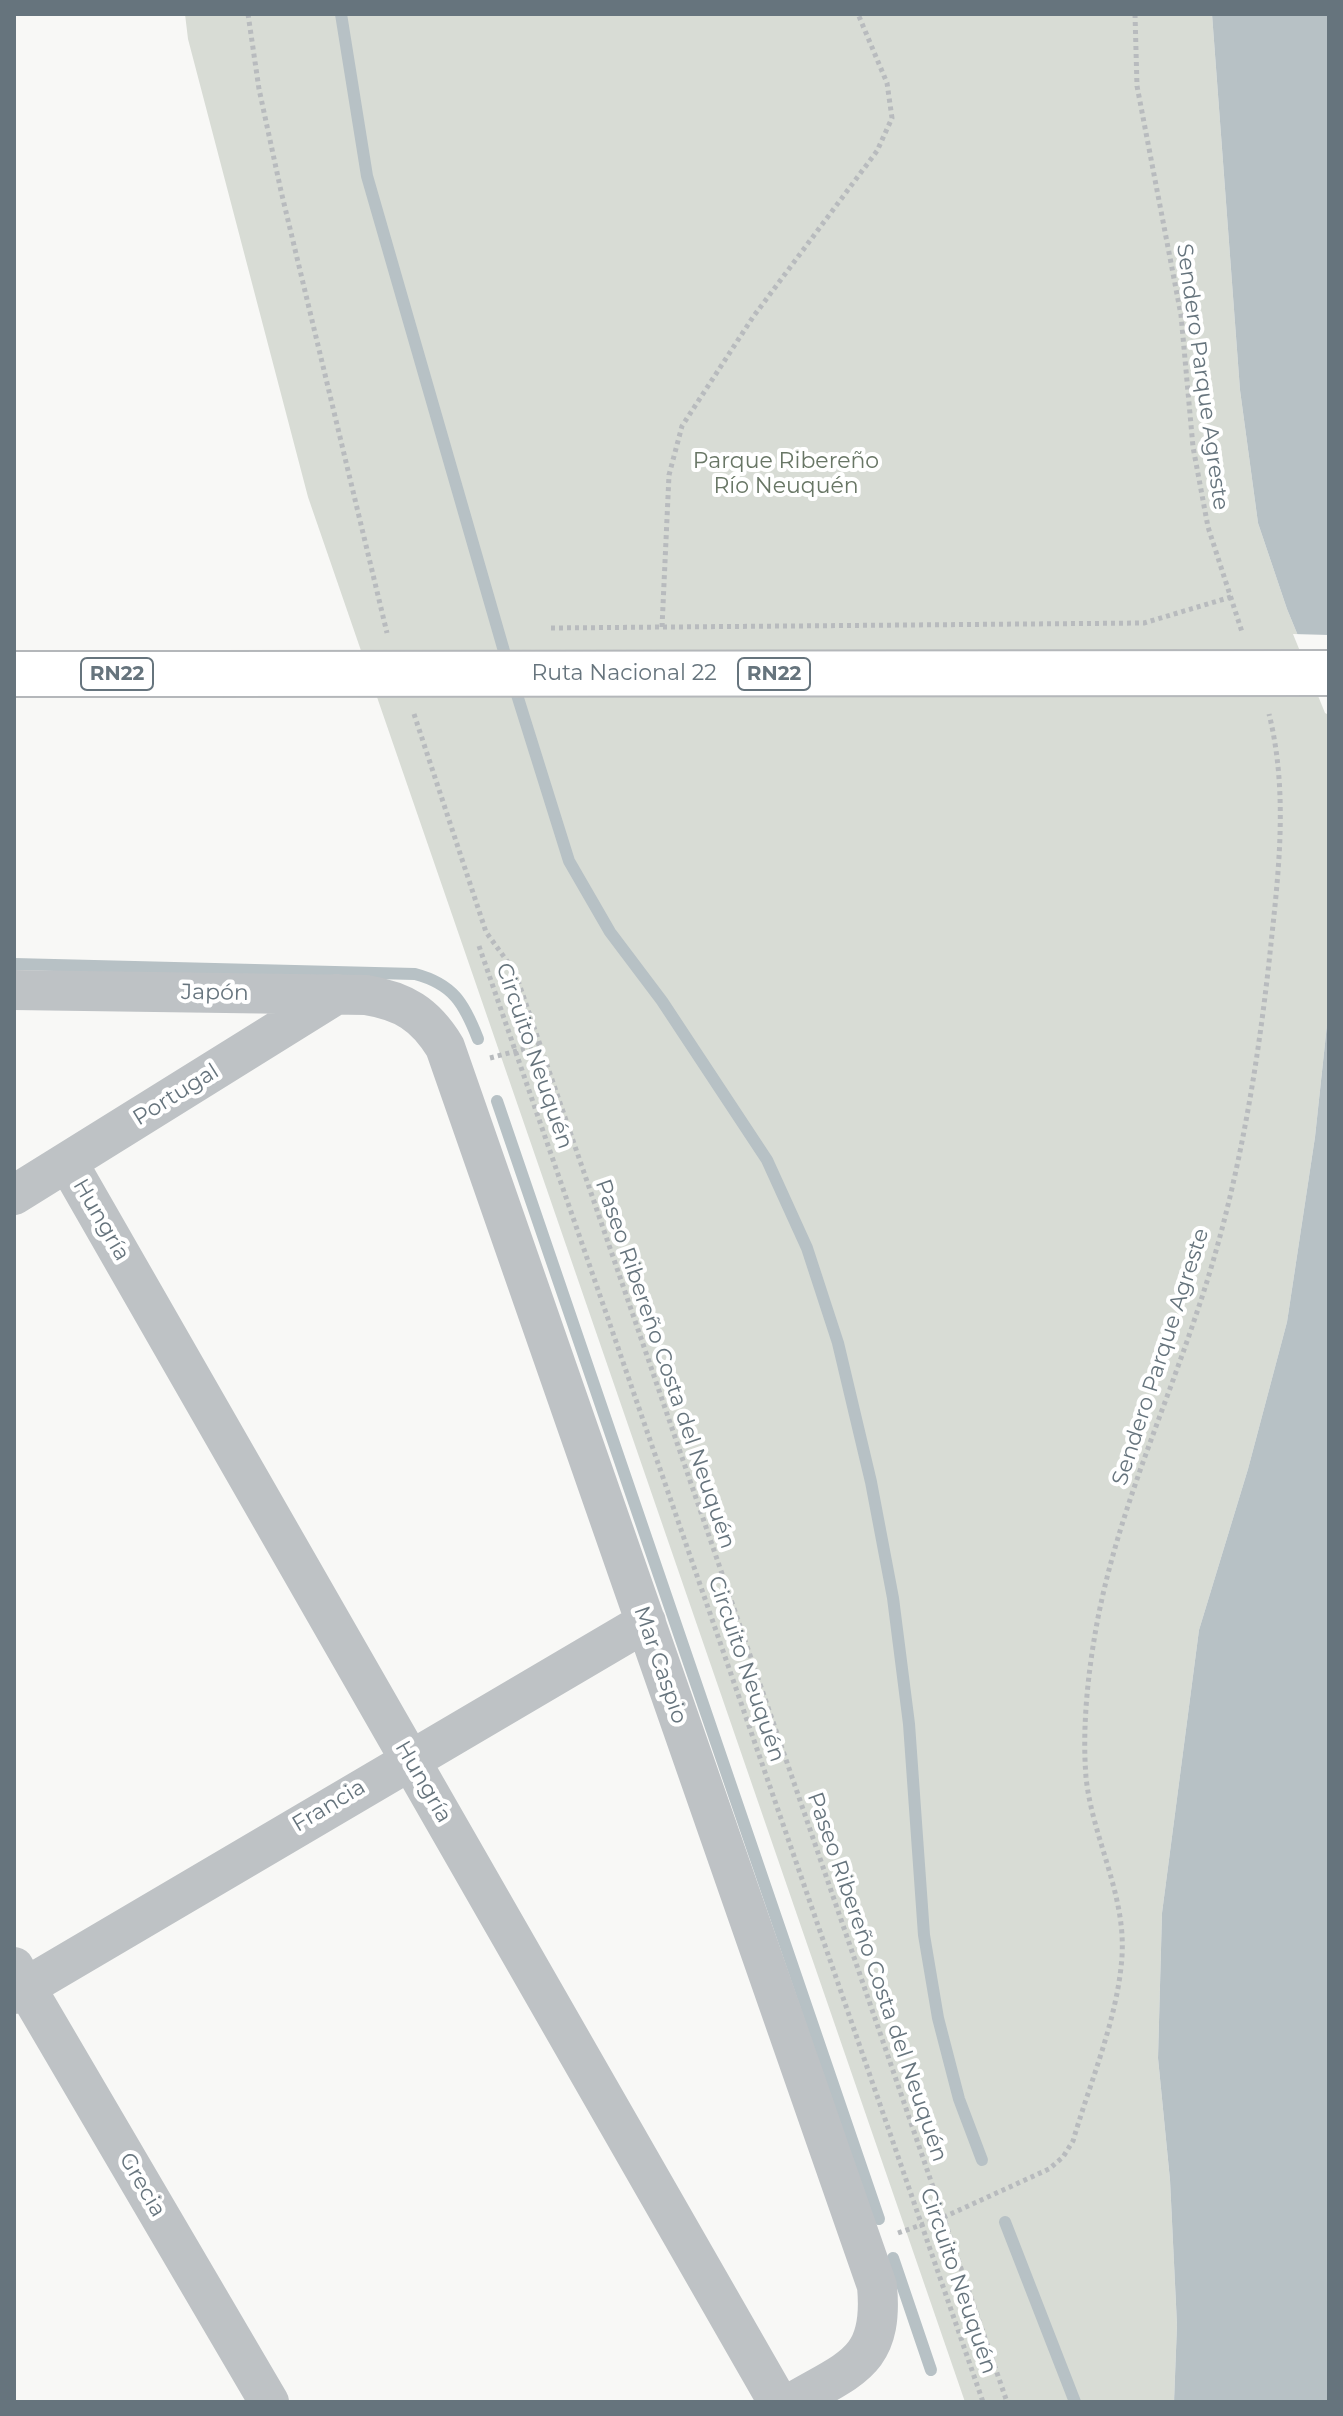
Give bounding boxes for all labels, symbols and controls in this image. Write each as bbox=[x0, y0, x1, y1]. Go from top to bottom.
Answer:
street label: Sendero Parque Agreste bbox=[1170, 242, 1234, 512]
park label: Parque Ribereño Río Neuquén bbox=[693, 449, 879, 500]
road number: RN22 bbox=[81, 658, 153, 690]
road number: RN22 bbox=[738, 658, 810, 690]
street label: Ruta Nacional 22 bbox=[531, 661, 717, 687]
street label: Circuito Neuquén bbox=[490, 960, 578, 1152]
street label: Japón bbox=[181, 979, 249, 1007]
street label: Portugal bbox=[128, 1058, 224, 1132]
street label: Hungría bbox=[67, 1174, 135, 1266]
street label: Paseo Ribereño Costa del Neuquén bbox=[589, 1176, 741, 1552]
street label: Sendero Parque Agreste bbox=[1107, 1225, 1215, 1489]
street label: Circuito Neuquén bbox=[702, 1573, 790, 1765]
street label: Mar Caspio bbox=[628, 1603, 692, 1727]
street label: Hungría bbox=[389, 1736, 457, 1828]
street label: Francia bbox=[288, 1774, 370, 1838]
street label: Paseo Ribereño Costa del Neuquén bbox=[801, 1789, 953, 2165]
street label: Grecia bbox=[113, 2148, 171, 2222]
street label: Circuito Neuquén bbox=[914, 2185, 1002, 2377]

